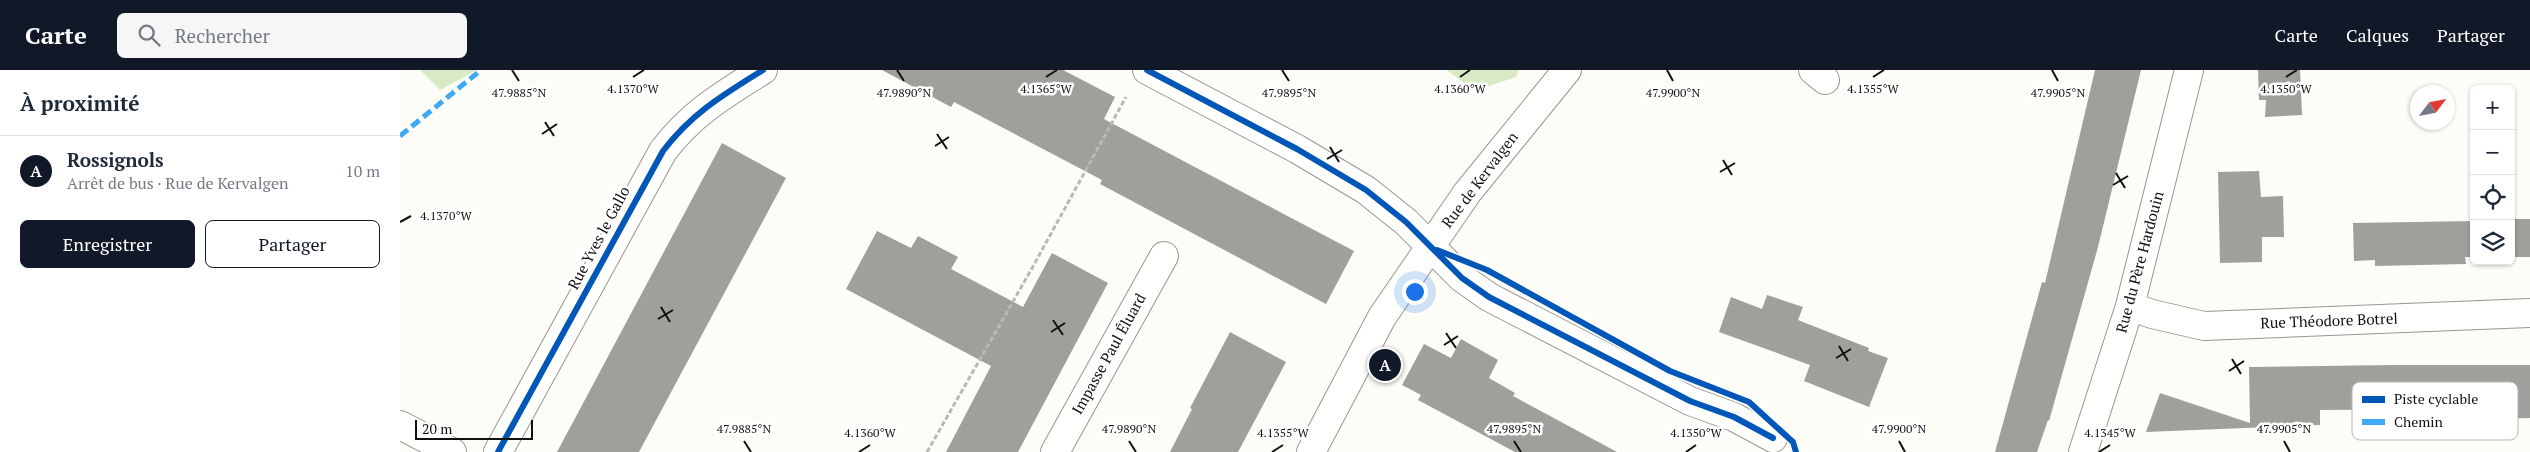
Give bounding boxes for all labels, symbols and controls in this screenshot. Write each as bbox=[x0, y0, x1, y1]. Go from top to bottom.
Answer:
search box bbox=[117, 13, 467, 58]
text: Carte bbox=[25, 19, 87, 51]
icon: search bbox=[135, 21, 163, 49]
text: Rechercher bbox=[175, 23, 270, 48]
text: Carte bbox=[2275, 23, 2318, 47]
text: Calques bbox=[2346, 23, 2409, 47]
text: Partager bbox=[2437, 23, 2505, 47]
text: 4.1370°W bbox=[607, 81, 660, 96]
text: 4.1365°W bbox=[1020, 81, 1073, 96]
text: 4.1360°W bbox=[1434, 81, 1487, 96]
text: 4.1355°W bbox=[1847, 81, 1900, 96]
text: 4.1350°W bbox=[2260, 81, 2313, 96]
text: 47.9885°N bbox=[492, 85, 546, 100]
text: 47.9890°N bbox=[877, 85, 931, 100]
text: 47.9895°N bbox=[1262, 85, 1316, 100]
text: 47.9900°N bbox=[1646, 85, 1700, 100]
text: 47.9905°N bbox=[2031, 85, 2085, 100]
north arrow bbox=[2410, 85, 2455, 130]
map controls bbox=[2470, 85, 2515, 265]
button: + bbox=[2470, 85, 2515, 130]
text: À proximité bbox=[20, 89, 140, 117]
street label: Rue de Kervalgen bbox=[1436, 127, 1522, 232]
button: − bbox=[2470, 130, 2515, 175]
text: Rossignols bbox=[67, 147, 164, 172]
text: A bbox=[30, 160, 42, 182]
text: 10 m bbox=[345, 160, 380, 182]
text: Arrêt de bus · Rue de Kervalgen bbox=[67, 172, 289, 194]
button: locate bbox=[2470, 175, 2515, 220]
street label: Rue Yves le Gallo bbox=[562, 182, 634, 293]
street label: Rue du Père Hardouin bbox=[2111, 189, 2168, 335]
text: 4.1370°W bbox=[420, 208, 473, 223]
button: Enregistrer bbox=[20, 220, 195, 268]
button: Partager bbox=[205, 220, 380, 268]
button: layers bbox=[2470, 220, 2515, 265]
your location bbox=[1402, 279, 1428, 305]
street label: Impasse Paul Éluard bbox=[1067, 290, 1150, 418]
street label: Rue Théodore Botrel bbox=[2260, 308, 2398, 332]
pin: A bbox=[1369, 346, 1401, 384]
legend bbox=[2352, 382, 2518, 440]
text: Piste cyclable bbox=[2394, 389, 2478, 408]
text: Chemin bbox=[2394, 412, 2444, 431]
scale bar bbox=[415, 417, 532, 440]
text: 20 m bbox=[422, 419, 452, 438]
text: 47.9885°N bbox=[717, 421, 771, 436]
text: 47.9890°N bbox=[1102, 421, 1156, 436]
text: 47.9895°N bbox=[1487, 421, 1541, 436]
text: 47.9900°N bbox=[1872, 421, 1926, 436]
text: 47.9905°N bbox=[2257, 421, 2311, 436]
text: 4.1360°W bbox=[844, 425, 897, 440]
text: 4.1355°W bbox=[1257, 425, 1310, 440]
text: 4.1350°W bbox=[1670, 425, 1723, 440]
text: 4.1345°W bbox=[2084, 425, 2137, 440]

